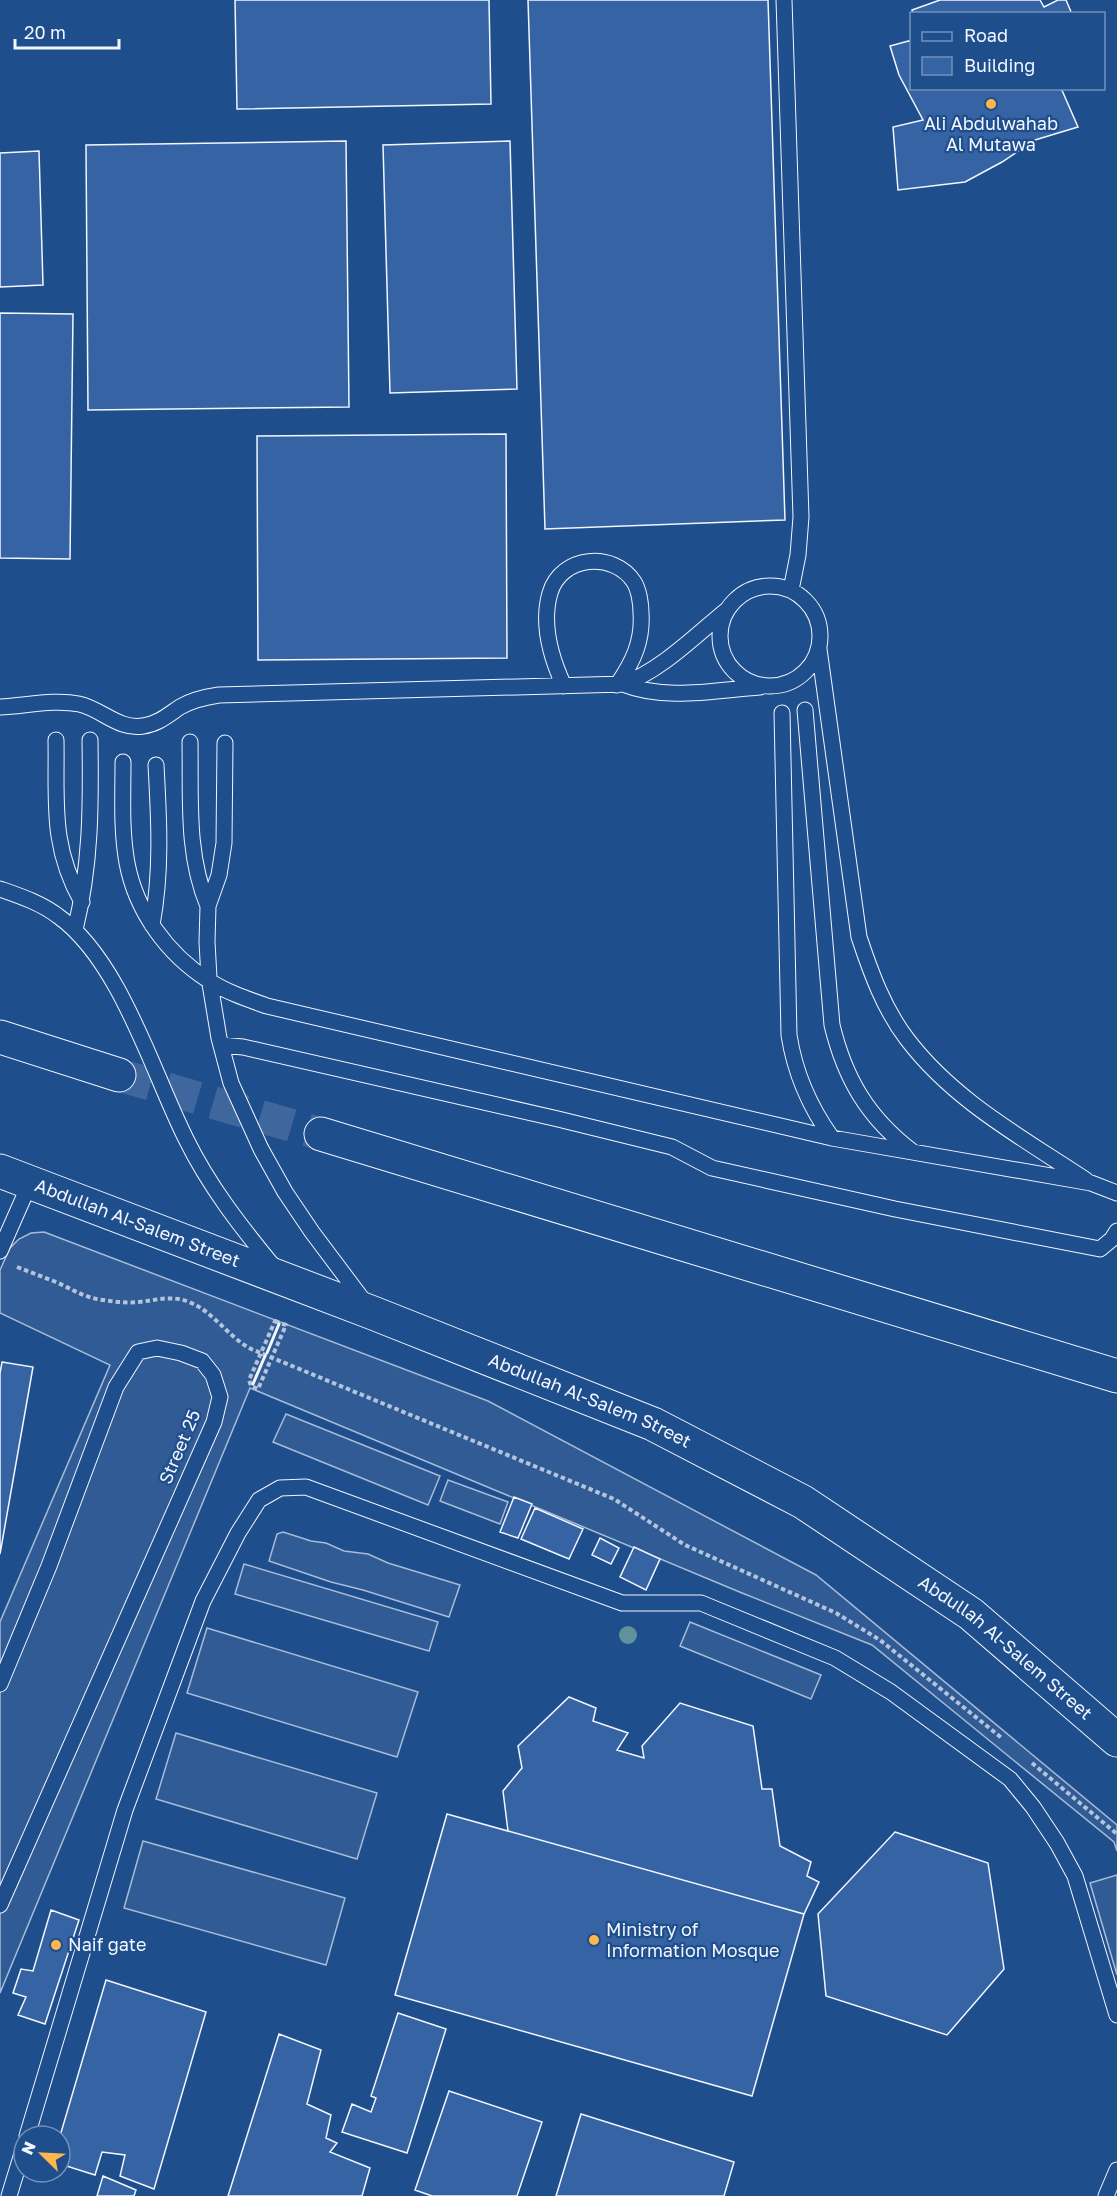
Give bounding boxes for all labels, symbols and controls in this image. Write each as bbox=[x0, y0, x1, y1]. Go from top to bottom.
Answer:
scale bar bbox=[15, 12, 118, 50]
legend bbox=[910, 12, 1105, 90]
text: 20 m bbox=[24, 21, 66, 43]
text: Road bbox=[964, 24, 1008, 46]
text: Building bbox=[964, 54, 1035, 76]
marker: Ali Abdulwahab Al Mutawa bbox=[984, 97, 998, 111]
place label: Ali Abdulwahab Al Mutawa bbox=[924, 112, 1058, 155]
street label: Abdullah Al-Salem Street bbox=[32, 1173, 243, 1271]
street label: Abdullah Al-Salem Street bbox=[486, 1348, 695, 1452]
street label: Street 25 bbox=[154, 1406, 205, 1487]
street label: Abdullah Al-Salem Street bbox=[915, 1570, 1097, 1724]
place label: Ministry of Information Mosque bbox=[606, 1918, 779, 1961]
place label: Naif gate bbox=[68, 1933, 146, 1955]
marker: Ministry of Information Mosque bbox=[587, 1933, 601, 1947]
marker: Naif gate bbox=[49, 1938, 63, 1952]
north arrow bbox=[12, 2124, 72, 2184]
text: N bbox=[17, 2138, 40, 2158]

